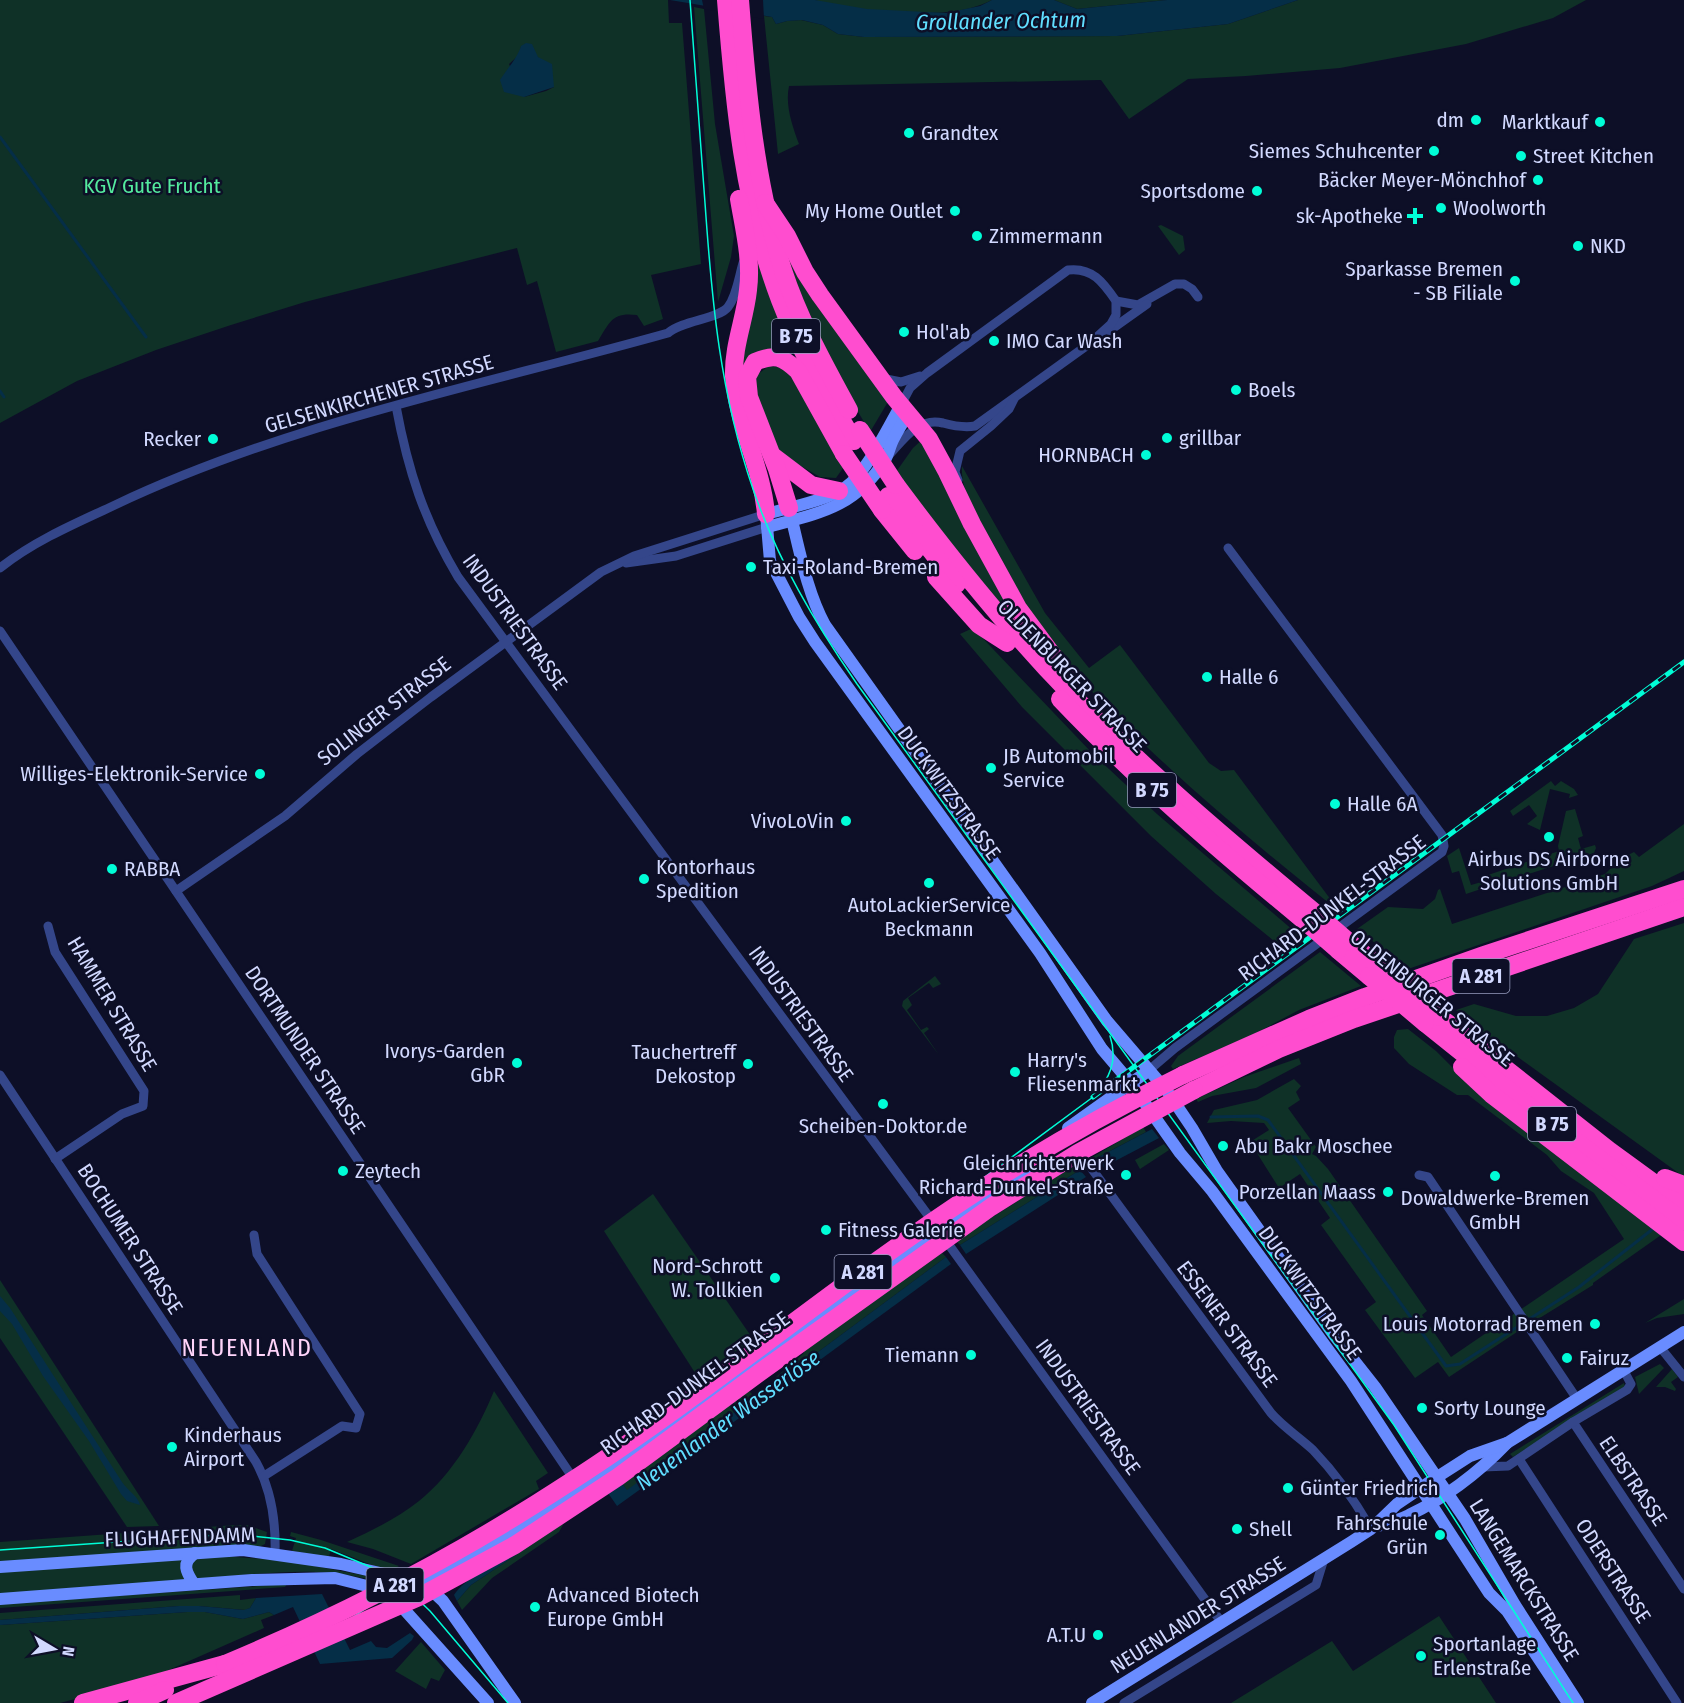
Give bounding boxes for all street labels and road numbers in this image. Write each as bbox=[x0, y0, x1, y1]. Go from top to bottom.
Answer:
road number: B 75 bbox=[772, 319, 820, 353]
street label: GELSENKIRCHENER STRASSE bbox=[262, 349, 496, 439]
street label: INDUSTRIESTRASSE bbox=[457, 549, 573, 695]
street label: OLDENBURGER STRASSE bbox=[992, 594, 1152, 758]
street label: SOLINGER STRASSE bbox=[312, 651, 456, 771]
street label: DUCKWITZSTRASSE bbox=[892, 721, 1006, 865]
road number: B 75 bbox=[1128, 773, 1176, 807]
street label: RICHARD-DUNKEL-STRASSE bbox=[1233, 829, 1431, 987]
street label: OLDENBURGER STRASSE bbox=[1345, 924, 1519, 1072]
street label: HAMMER STRASSE bbox=[62, 932, 162, 1076]
street label: INDUSTRIESTRASSE bbox=[743, 941, 859, 1087]
road number: A 281 bbox=[1452, 959, 1510, 993]
street label: DORTMUNDER STRASSE bbox=[239, 961, 371, 1139]
road number: B 75 bbox=[1528, 1107, 1576, 1141]
street label: BOCHUMER STRASSE bbox=[72, 1159, 188, 1319]
street label: DUCKWITZSTRASSE bbox=[1253, 1221, 1367, 1365]
road number: A 281 bbox=[834, 1255, 892, 1289]
street label: ESSENER STRASSE bbox=[1171, 1256, 1283, 1392]
street label: RICHARD-DUNKEL-STRASSE bbox=[595, 1305, 795, 1460]
street label: INDUSTRIESTRASSE bbox=[1030, 1334, 1146, 1480]
street label: ELBSTRASSE bbox=[1593, 1431, 1673, 1531]
street label: LANGEMARCKSTRASSE bbox=[1464, 1494, 1584, 1666]
street label: ODERSTRASSE bbox=[1570, 1514, 1656, 1628]
street label: FLUGHAFENDAMM bbox=[104, 1521, 256, 1553]
street label: NEUENLANDER STRASSE bbox=[1106, 1550, 1291, 1679]
road number: A 281 bbox=[366, 1568, 424, 1602]

